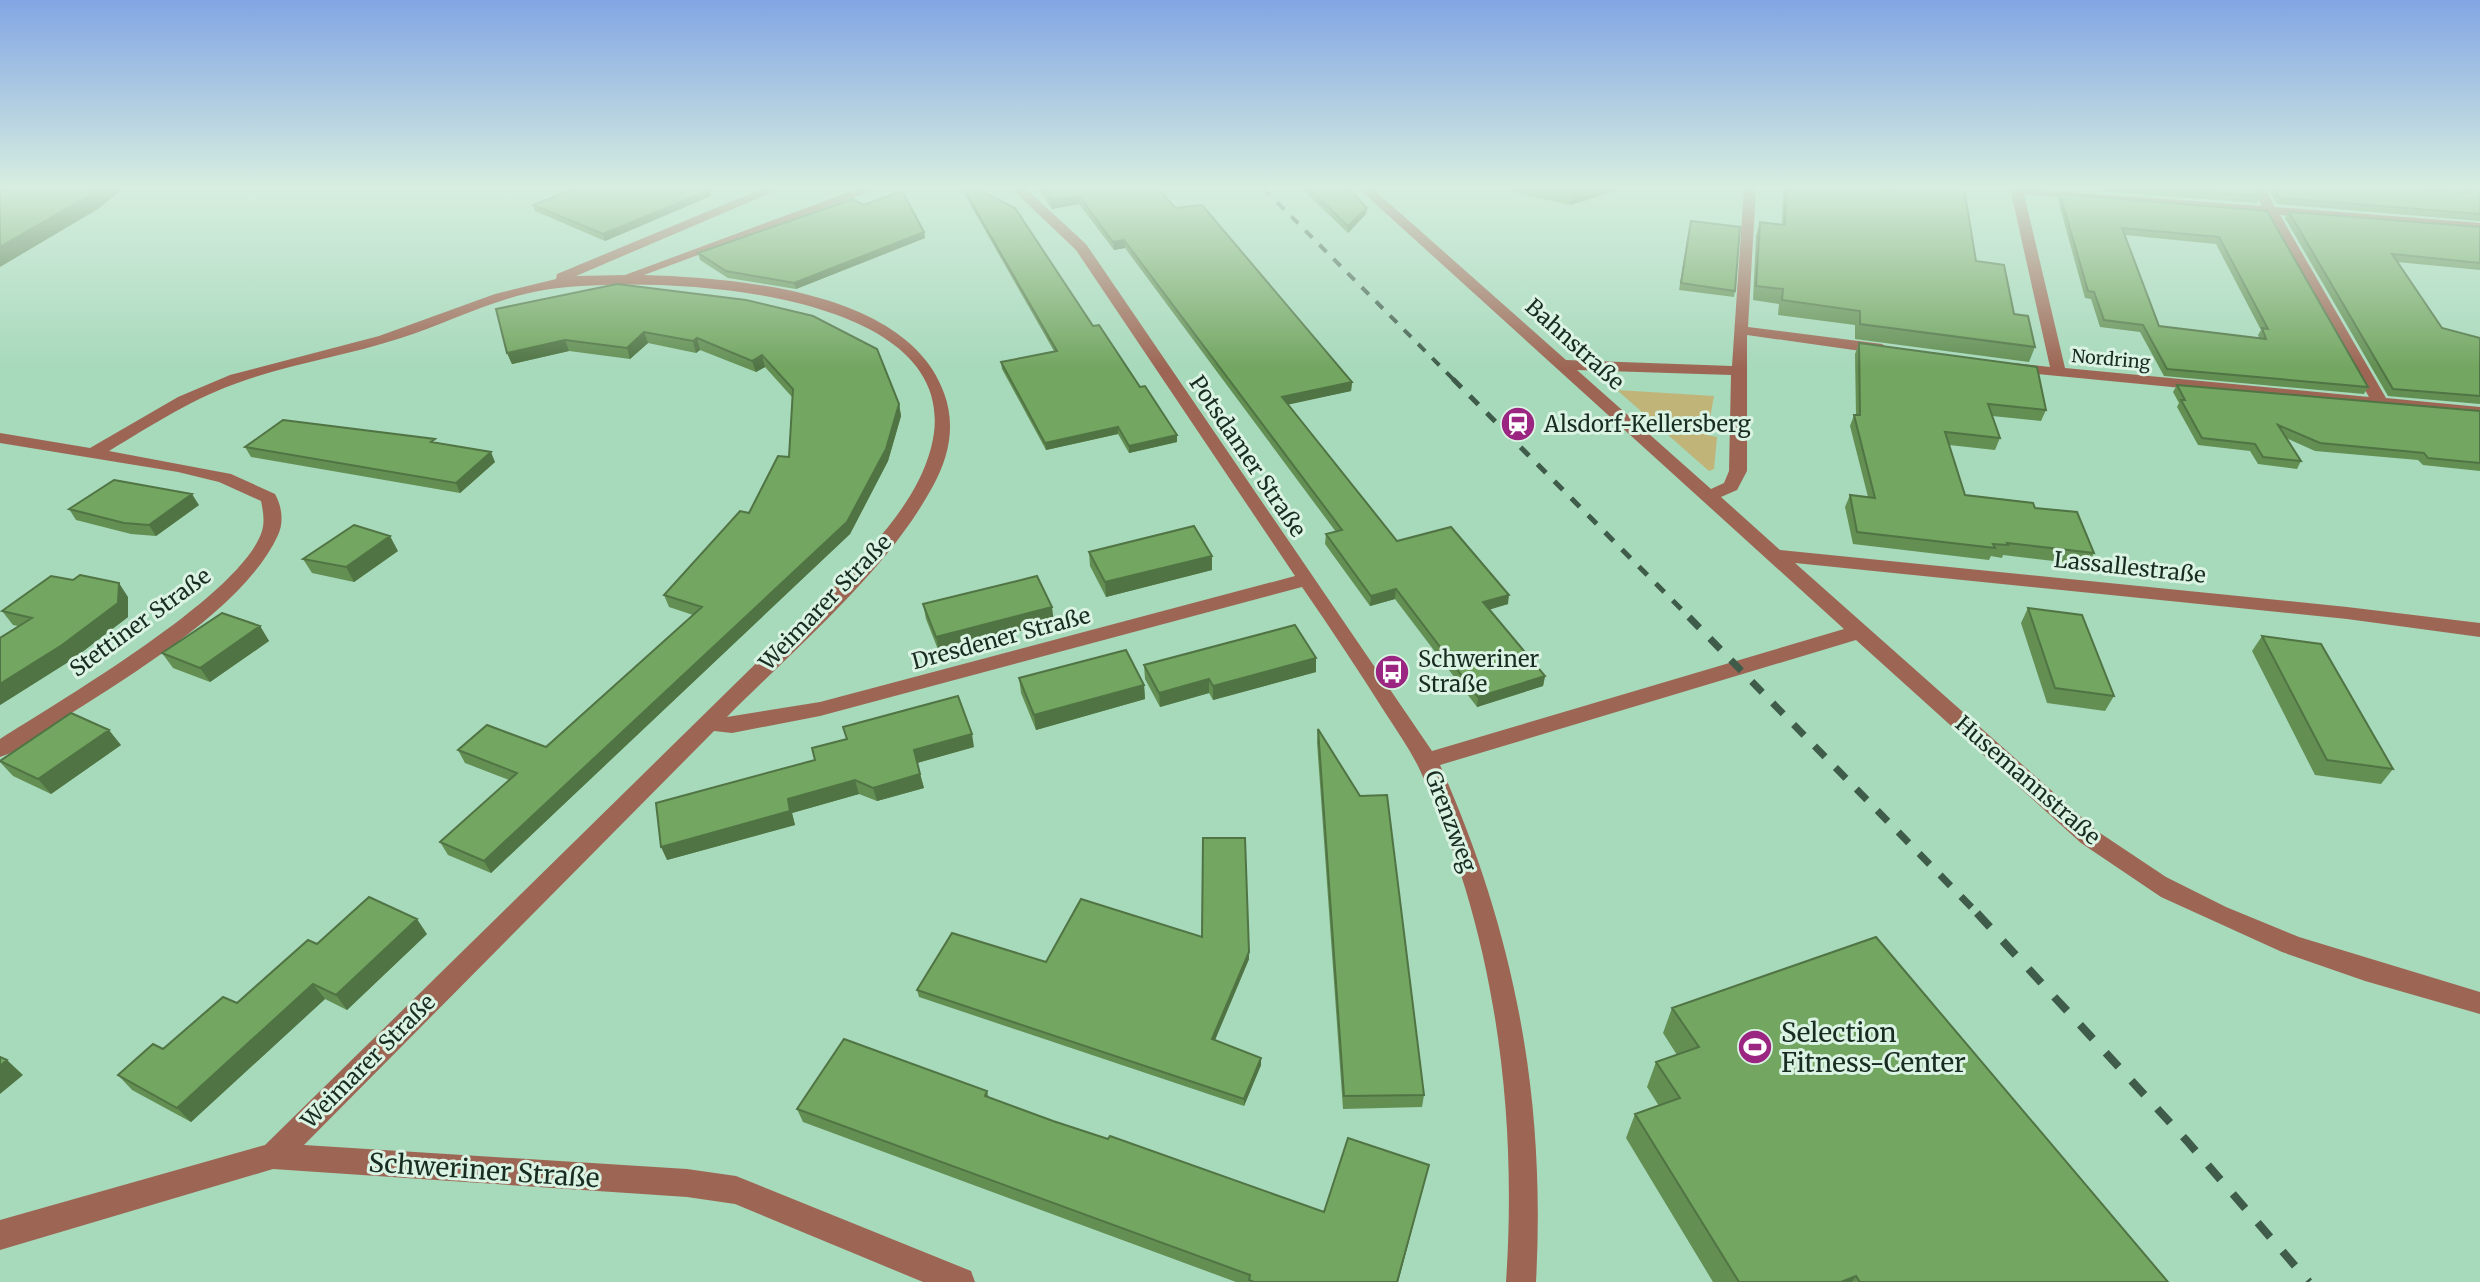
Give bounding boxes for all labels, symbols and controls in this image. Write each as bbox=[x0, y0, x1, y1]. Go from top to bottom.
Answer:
street label: Bahnstraße bbox=[1520, 292, 1630, 396]
street label: Nordring bbox=[2071, 344, 2152, 374]
street label: Potsdamer Straße bbox=[1184, 370, 1312, 542]
station icon: Alsdorf-Kellersberg bbox=[1499, 405, 1537, 443]
place label: Alsdorf-Kellersberg bbox=[1543, 410, 1751, 438]
street label: Weimarer Straße bbox=[752, 528, 897, 677]
street label: Lassallestraße bbox=[2053, 545, 2207, 589]
street label: Stettiner Straße bbox=[64, 561, 216, 683]
street label: Dresdener Straße bbox=[909, 601, 1093, 675]
place label: Schweriner Straße bbox=[1418, 645, 1539, 698]
bus stop icon: Schweriner Straße bbox=[1373, 653, 1411, 691]
street label: Husemannstraße bbox=[1950, 709, 2106, 851]
street label: Grenzweg bbox=[1419, 766, 1483, 876]
street label: Weimarer Straße bbox=[294, 988, 441, 1135]
place label: Selection Fitness-Center bbox=[1781, 1016, 1966, 1079]
sports icon: Selection Fitness-Center bbox=[1736, 1028, 1774, 1066]
street label: Schweriner Straße bbox=[368, 1145, 600, 1195]

